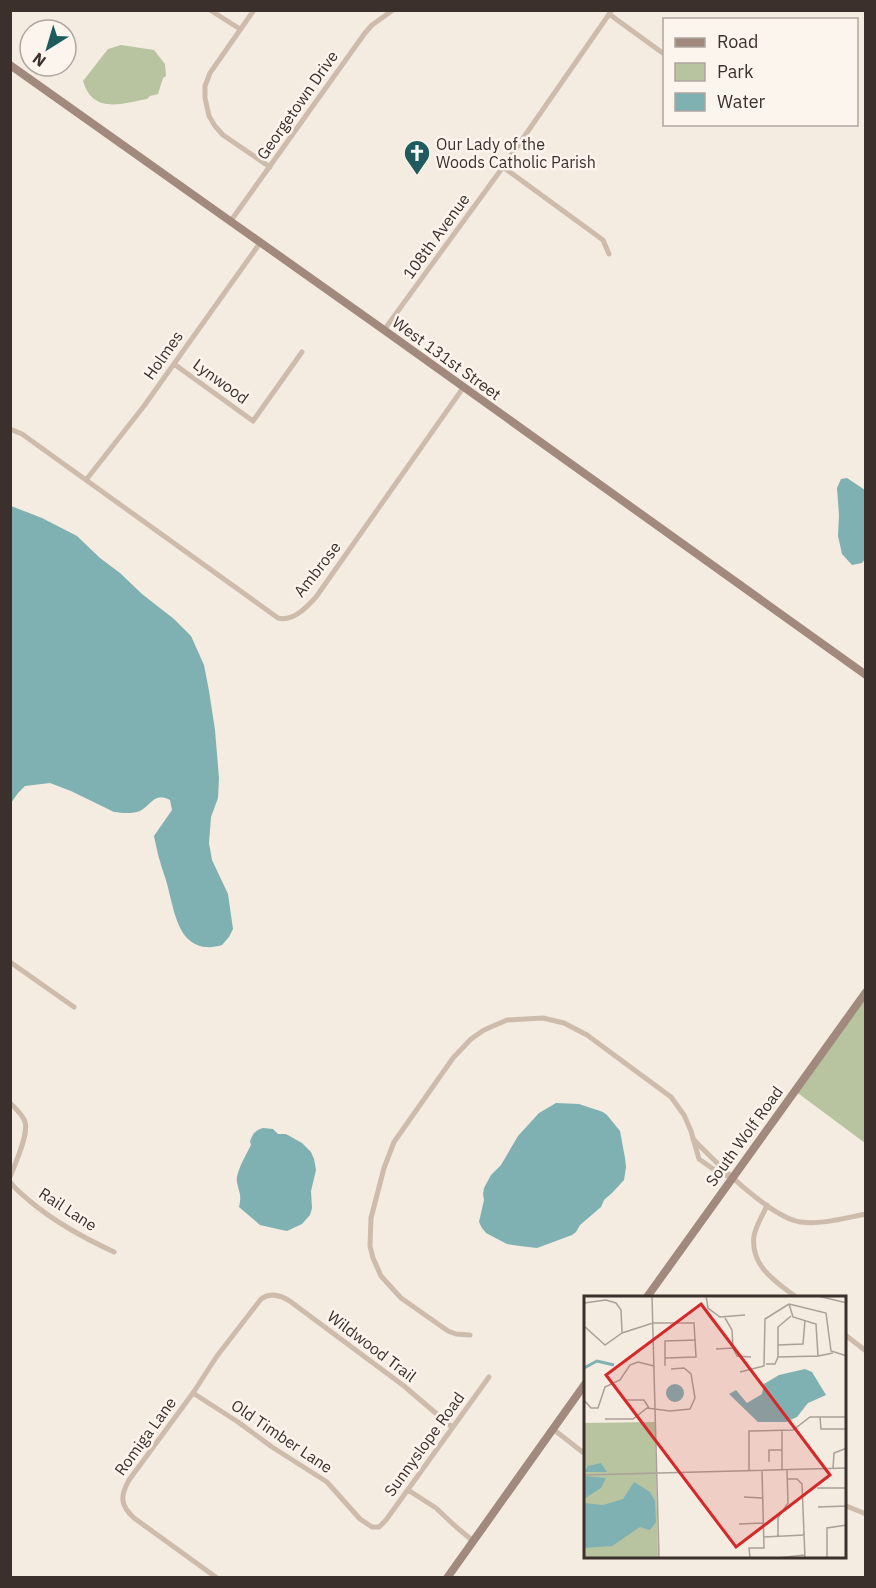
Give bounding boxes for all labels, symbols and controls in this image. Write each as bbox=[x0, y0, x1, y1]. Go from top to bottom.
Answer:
north arrow bbox=[18, 18, 78, 78]
legend bbox=[663, 18, 858, 126]
text: Road bbox=[717, 30, 758, 53]
street label: Georgetown Drive bbox=[252, 47, 342, 163]
text: N bbox=[28, 49, 50, 71]
text: Park bbox=[717, 60, 754, 83]
text: Water bbox=[717, 90, 766, 113]
place label: Our Lady of the Woods Catholic Parish bbox=[436, 134, 596, 172]
church icon: Our Lady of the Woods Catholic Parish bbox=[402, 138, 432, 176]
street label: 108th Avenue bbox=[398, 189, 474, 283]
street label: West 131st Street bbox=[389, 312, 505, 404]
street label: Holmes bbox=[139, 327, 187, 383]
street label: Lynwood bbox=[189, 354, 253, 408]
street label: Ambrose bbox=[289, 537, 345, 601]
street label: South Wolf Road bbox=[701, 1082, 787, 1190]
street label: Rail Lane bbox=[35, 1183, 101, 1235]
inset map bbox=[584, 1296, 846, 1558]
street label: Wildwood Trail bbox=[324, 1306, 420, 1386]
street label: Sunnyslope Road bbox=[379, 1388, 469, 1500]
street label: Romiga Lane bbox=[110, 1393, 180, 1479]
street label: Old Timber Lane bbox=[228, 1395, 337, 1477]

